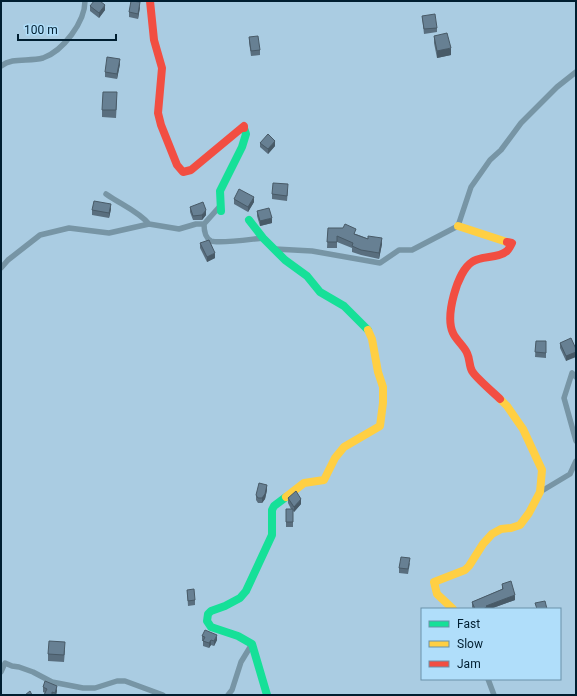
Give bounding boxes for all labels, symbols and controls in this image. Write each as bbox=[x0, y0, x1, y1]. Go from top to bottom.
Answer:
scale bar bbox=[18, 16, 116, 42]
text: 100 m bbox=[24, 23, 58, 37]
legend bbox=[421, 608, 561, 680]
text: Fast bbox=[457, 617, 480, 631]
text: Slow bbox=[457, 637, 483, 651]
text: Jam bbox=[457, 657, 481, 671]

